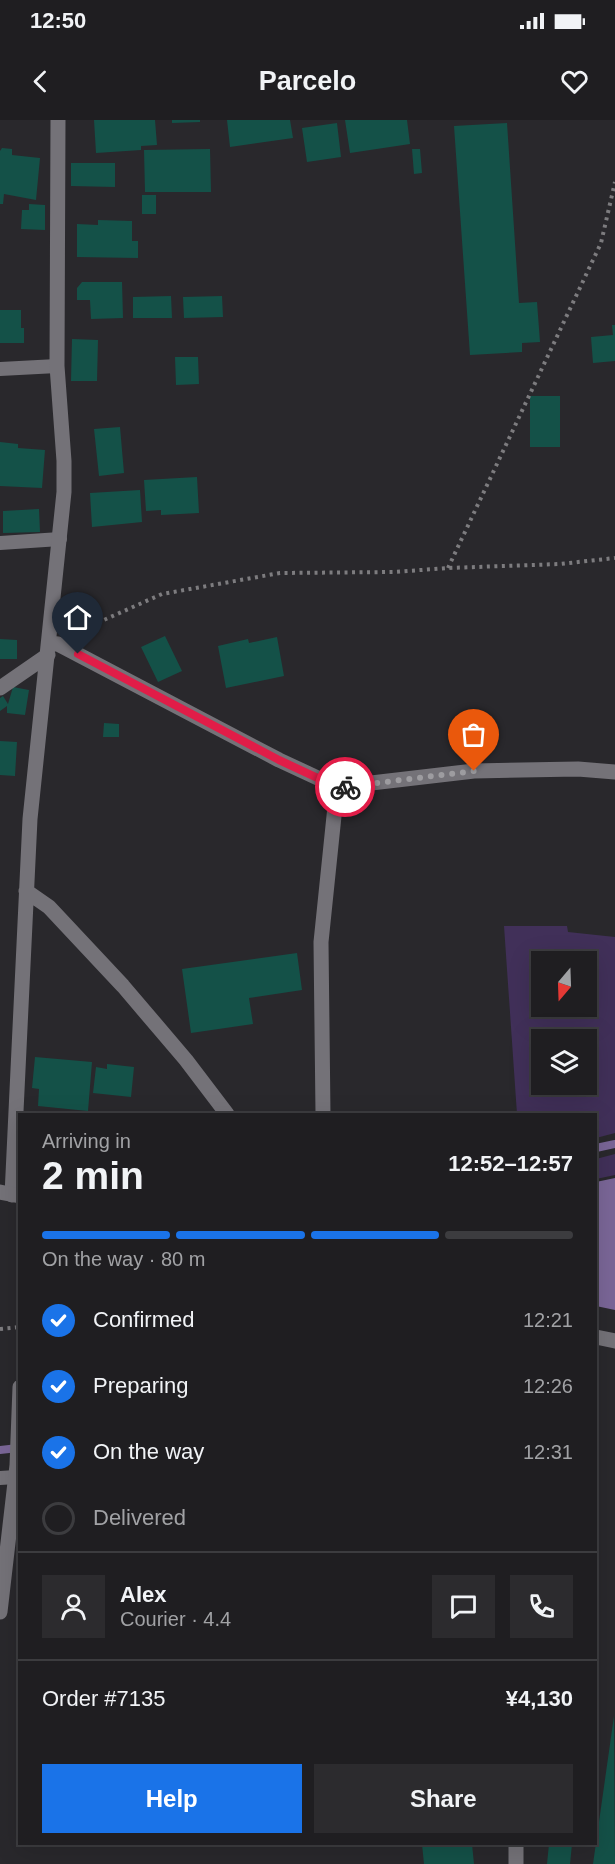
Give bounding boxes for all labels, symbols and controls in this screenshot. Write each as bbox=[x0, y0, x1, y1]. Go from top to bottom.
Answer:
text: 12:50 bbox=[30, 8, 86, 33]
icon: back bbox=[24, 65, 57, 98]
icon: heart bbox=[558, 65, 591, 98]
text: Parcelo bbox=[259, 66, 356, 96]
pin bbox=[52, 592, 103, 654]
icon: home bbox=[61, 601, 94, 634]
pin bbox=[448, 709, 499, 771]
icon: bag bbox=[457, 718, 490, 751]
courier bbox=[315, 757, 375, 817]
icon: bike bbox=[329, 771, 362, 804]
north arrow bbox=[531, 951, 597, 1017]
map controls bbox=[531, 951, 597, 1095]
button: layers bbox=[531, 1029, 597, 1095]
text: Arriving in bbox=[42, 1130, 131, 1152]
text: 12:52–12:57 bbox=[448, 1151, 573, 1176]
text: 2 min bbox=[42, 1154, 144, 1197]
text: On the way · 80 m bbox=[42, 1248, 205, 1270]
icon: check bbox=[42, 1304, 75, 1337]
text: Confirmed bbox=[93, 1307, 194, 1332]
text: 12:21 bbox=[523, 1309, 573, 1331]
icon: check bbox=[42, 1370, 75, 1403]
text: Preparing bbox=[93, 1373, 188, 1398]
text: 12:26 bbox=[523, 1375, 573, 1397]
icon: check bbox=[42, 1436, 75, 1469]
text: On the way bbox=[93, 1439, 204, 1464]
text: 12:31 bbox=[523, 1441, 573, 1463]
text: Delivered bbox=[93, 1505, 186, 1530]
button: person bbox=[42, 1575, 105, 1638]
button: chat bbox=[432, 1575, 495, 1638]
button: phone bbox=[510, 1575, 573, 1638]
text: Alex bbox=[120, 1582, 166, 1607]
text: Courier · 4.4 bbox=[120, 1608, 231, 1630]
text: Order #7135 bbox=[42, 1686, 166, 1711]
text: ¥4,130 bbox=[506, 1686, 573, 1711]
button: Help bbox=[42, 1764, 302, 1833]
button: Share bbox=[314, 1764, 573, 1833]

